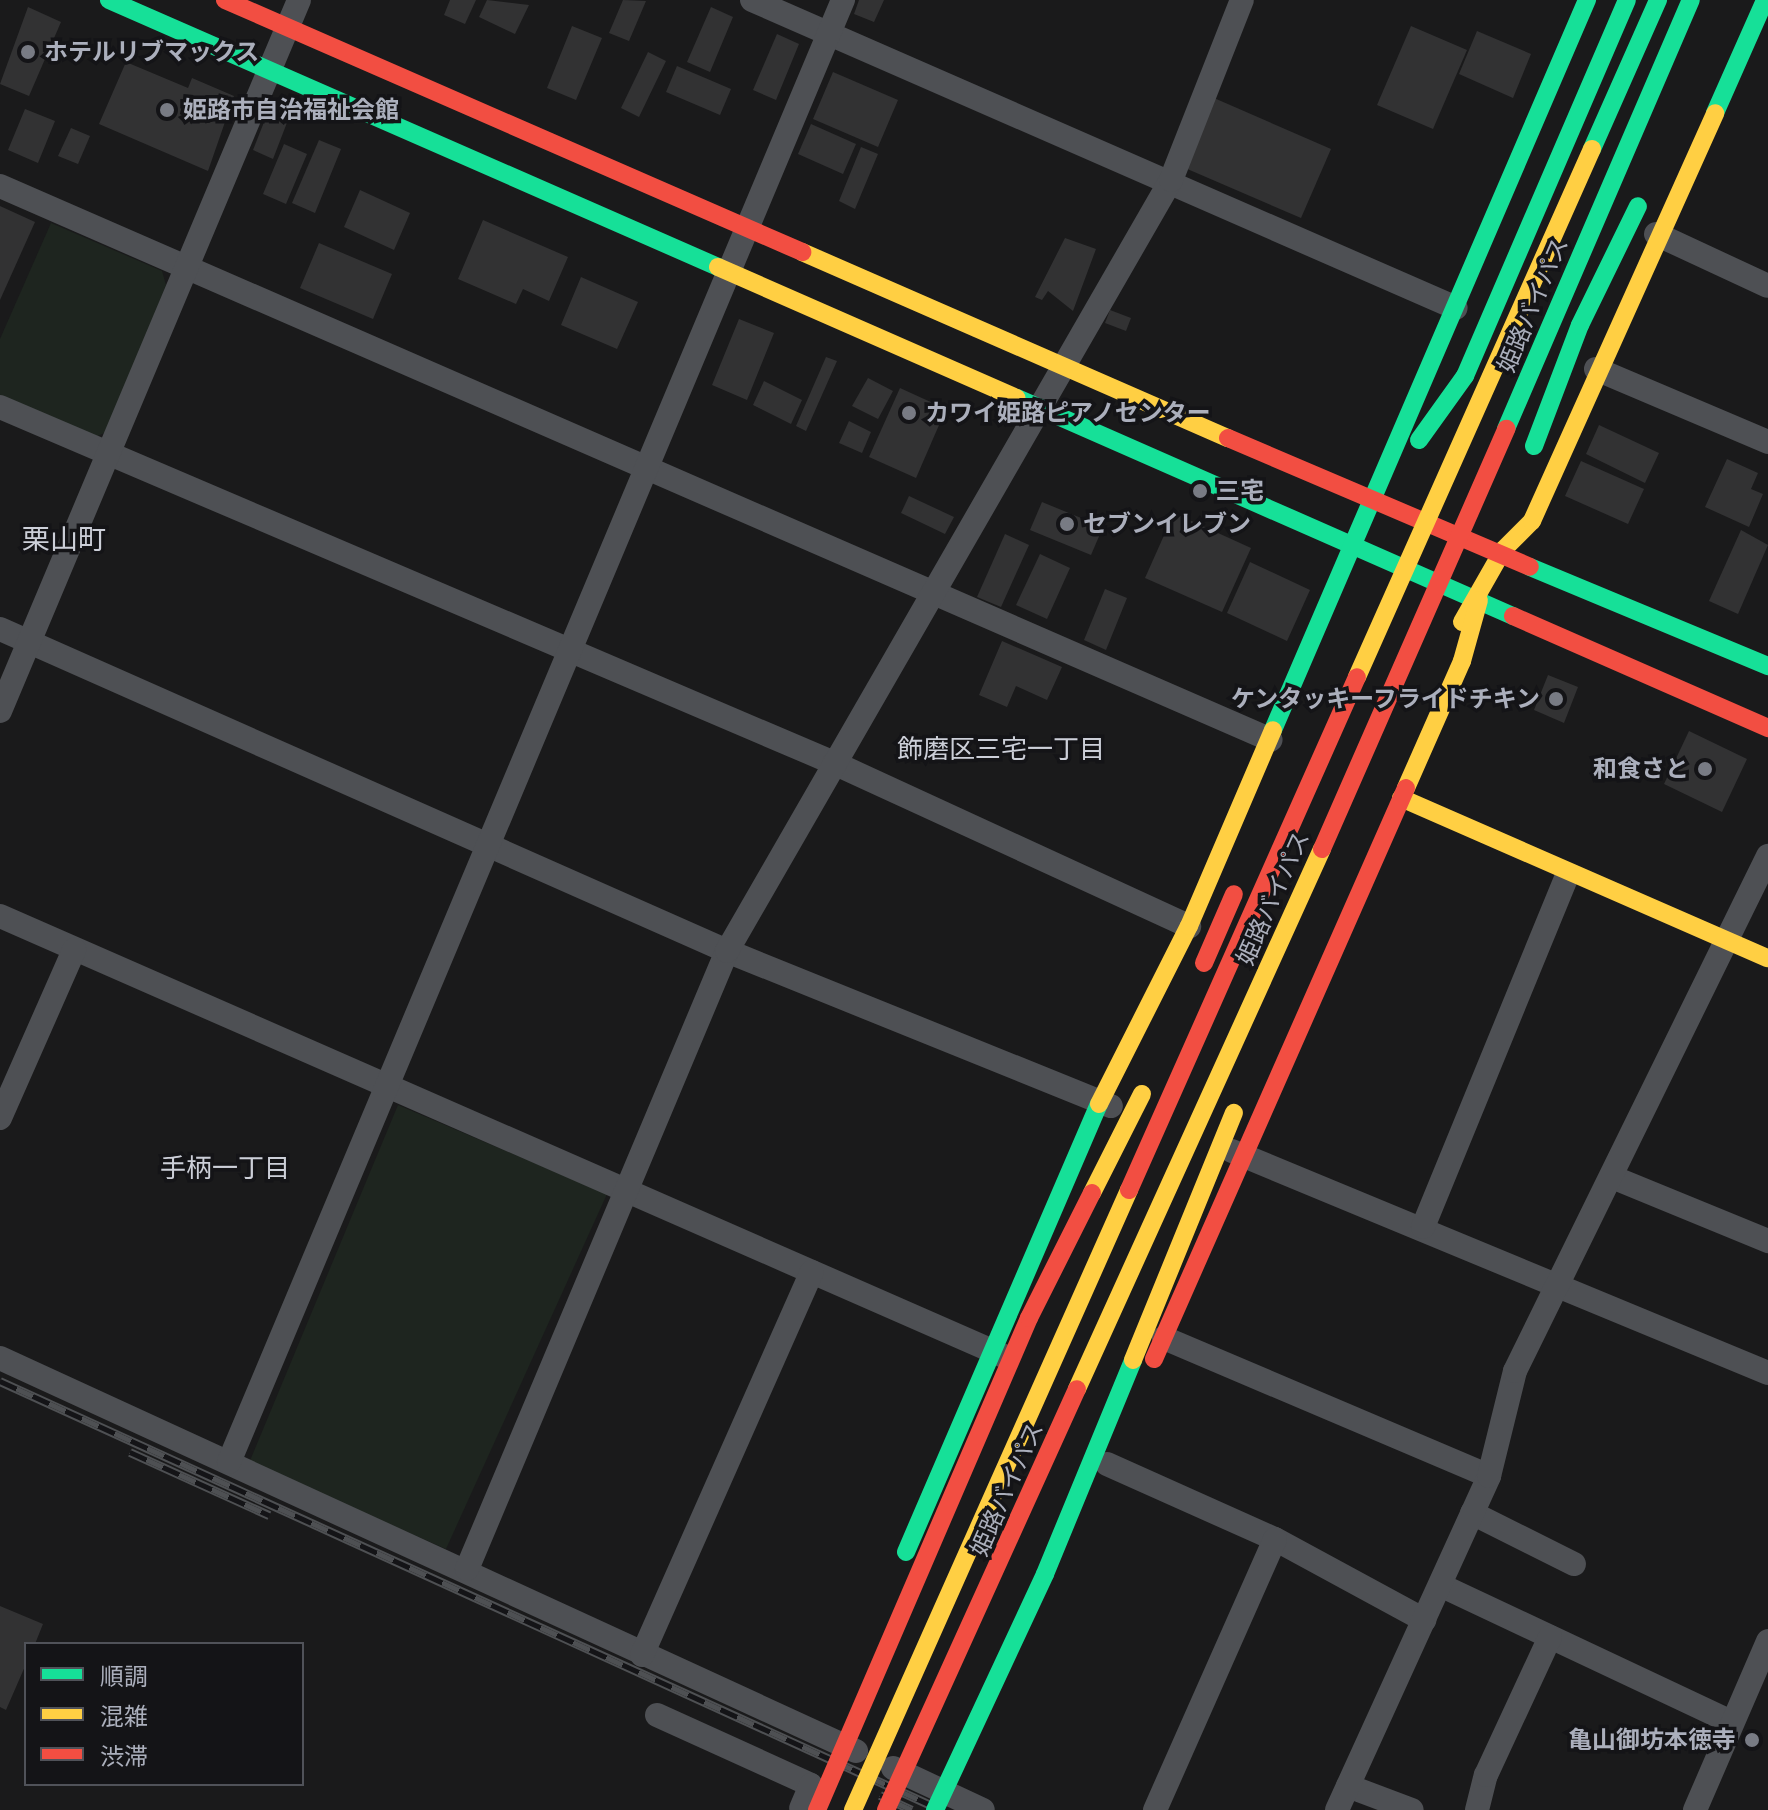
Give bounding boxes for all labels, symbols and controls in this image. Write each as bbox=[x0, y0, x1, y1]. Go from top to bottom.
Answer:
place label: ホテルリブマックス bbox=[44, 38, 260, 66]
marker: ホテルリブマックス bbox=[19, 43, 37, 61]
place label: 姫路市自治福祉会館 bbox=[183, 96, 399, 124]
marker: 姫路市自治福祉会館 bbox=[158, 101, 176, 119]
street label: 姫路バイパス bbox=[1492, 233, 1574, 377]
place label: カワイ姫路ピアノセンター bbox=[925, 399, 1213, 427]
marker: カワイ姫路ピアノセンター bbox=[900, 404, 918, 422]
place label: 三宅 bbox=[1216, 477, 1264, 505]
marker: 三宅 bbox=[1191, 482, 1209, 500]
place label: セブンイレブン bbox=[1083, 510, 1251, 538]
marker: セブンイレブン bbox=[1058, 515, 1076, 533]
district label: 栗山町 bbox=[22, 522, 106, 556]
place label: ケンタッキーフライドチキン bbox=[1228, 685, 1540, 713]
marker: ケンタッキーフライドチキン bbox=[1547, 690, 1565, 708]
district label: 飾磨区三宅一丁目 bbox=[897, 734, 1105, 766]
place label: 和食さと bbox=[1593, 755, 1689, 783]
marker: 和食さと bbox=[1696, 760, 1714, 778]
street label: 姫路バイパス bbox=[1231, 826, 1315, 970]
district label: 手柄一丁目 bbox=[160, 1153, 290, 1185]
street label: 姫路バイパス bbox=[965, 1417, 1049, 1561]
legend bbox=[24, 1642, 304, 1786]
text: 順調 bbox=[100, 1662, 148, 1691]
text: 混雑 bbox=[100, 1702, 148, 1731]
place label: 亀山御坊本徳寺 bbox=[1568, 1726, 1736, 1754]
marker: 亀山御坊本徳寺 bbox=[1743, 1731, 1761, 1749]
text: 渋滞 bbox=[100, 1742, 148, 1771]

